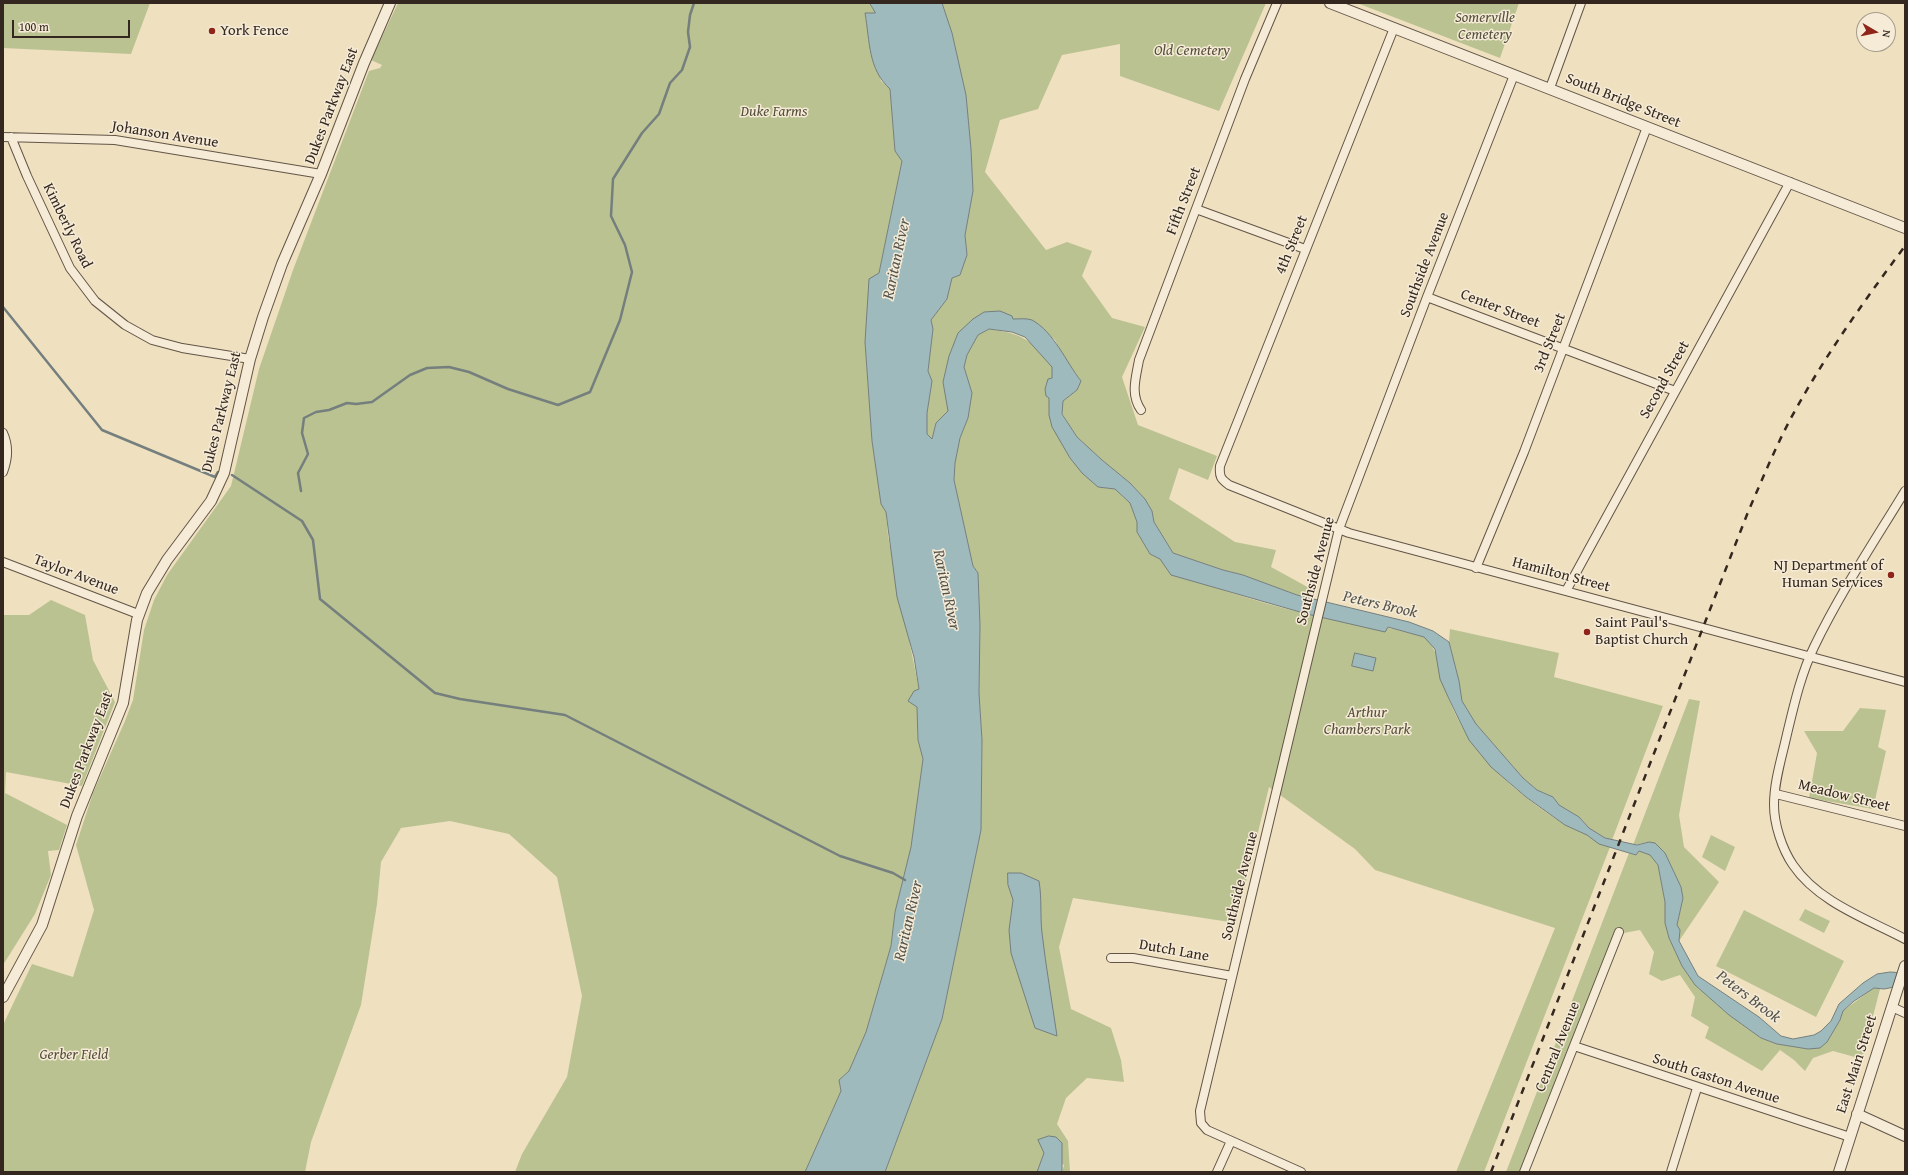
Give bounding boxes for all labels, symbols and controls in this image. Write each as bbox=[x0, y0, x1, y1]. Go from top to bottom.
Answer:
park label: Somerville Cemetery bbox=[1455, 9, 1515, 44]
scale bar bbox=[14, 12, 132, 38]
north arrow bbox=[1856, 12, 1896, 52]
text: 100 m bbox=[19, 18, 49, 35]
place label: York Fence bbox=[220, 22, 289, 40]
marker: York Fence bbox=[207, 26, 217, 36]
text: N bbox=[1878, 29, 1895, 39]
park label: Old Cemetery bbox=[1154, 42, 1230, 60]
street label: Dukes Parkway East bbox=[301, 45, 363, 167]
street label: South Bridge Street bbox=[1563, 70, 1683, 132]
park label: Duke Farms bbox=[741, 103, 807, 121]
street label: Johanson Avenue bbox=[110, 118, 220, 152]
street label: Fifth Street bbox=[1163, 164, 1205, 238]
street label: Kimberly Road bbox=[39, 180, 95, 272]
street label: Southside Avenue bbox=[1397, 210, 1453, 320]
street label: 4th Street bbox=[1272, 213, 1312, 277]
water label: Raritan River bbox=[879, 217, 915, 301]
street label: Center Street bbox=[1458, 286, 1542, 332]
street label: 3rd Street bbox=[1530, 311, 1570, 375]
street label: Second Street bbox=[1636, 338, 1694, 422]
street label: Dukes Parkway East bbox=[198, 350, 246, 474]
street label: Southside Avenue bbox=[1293, 515, 1339, 627]
water label: Raritan River bbox=[928, 548, 964, 632]
street label: Taylor Avenue bbox=[31, 551, 121, 599]
street label: Hamilton Street bbox=[1510, 553, 1612, 597]
place label: NJ Department of Human Services bbox=[1774, 557, 1883, 592]
marker: NJ Department of Human Services bbox=[1886, 570, 1896, 580]
water label: Peters Brook bbox=[1341, 587, 1419, 623]
place label: Saint Paul's Baptist Church bbox=[1595, 614, 1688, 649]
marker: Saint Paul's Baptist Church bbox=[1582, 627, 1592, 637]
street label: Dukes Parkway East bbox=[56, 689, 118, 811]
park label: Arthur Chambers Park bbox=[1324, 704, 1410, 739]
street label: Meadow Street bbox=[1796, 776, 1892, 816]
street label: Southside Avenue bbox=[1218, 830, 1262, 942]
water label: Raritan River bbox=[890, 879, 928, 963]
street label: Dutch Lane bbox=[1138, 936, 1210, 966]
water label: Peters Brook bbox=[1712, 967, 1784, 1027]
street label: Central Avenue bbox=[1532, 999, 1584, 1095]
street label: East Main Street bbox=[1833, 1012, 1881, 1116]
park label: Gerber Field bbox=[40, 1046, 108, 1064]
street label: South Gaston Avenue bbox=[1650, 1050, 1782, 1108]

